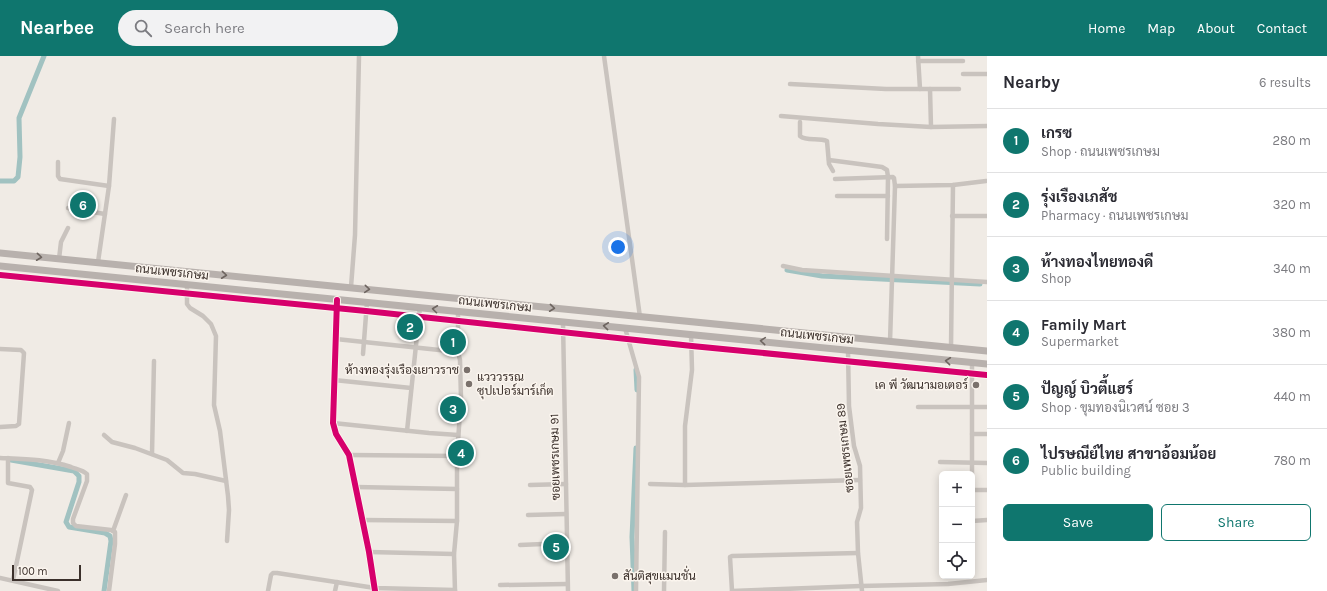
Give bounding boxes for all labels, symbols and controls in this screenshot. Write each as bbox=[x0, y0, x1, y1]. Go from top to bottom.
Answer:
search box bbox=[118, 10, 398, 46]
text: Nearbee bbox=[20, 17, 94, 39]
icon: search bbox=[132, 17, 154, 39]
text: Search here bbox=[164, 19, 245, 37]
text: Home bbox=[1088, 20, 1125, 37]
text: Map bbox=[1147, 20, 1175, 37]
text: About bbox=[1197, 20, 1235, 37]
text: Contact bbox=[1257, 20, 1307, 37]
text: Nearby bbox=[1003, 72, 1060, 92]
text: 6 results bbox=[1259, 75, 1311, 90]
text: เกรซ bbox=[1041, 124, 1072, 142]
text: 1 bbox=[1014, 133, 1018, 148]
text: 280 m bbox=[1273, 133, 1311, 148]
text: Shop · ถนนเพชรเกษม bbox=[1041, 144, 1160, 159]
text: รุ่งเรืองเภสัช bbox=[1041, 188, 1117, 206]
pin: 6 bbox=[70, 190, 96, 220]
text: 2 bbox=[1012, 197, 1020, 212]
text: 320 m bbox=[1273, 197, 1311, 212]
text: Pharmacy · ถนนเพชรเกษม bbox=[1041, 208, 1188, 223]
your location bbox=[608, 237, 628, 257]
one-way arrow bbox=[36, 252, 42, 261]
text: ห้างทองไทยทองดี bbox=[1041, 253, 1153, 271]
street label: ถนนเพชรเกษม bbox=[135, 261, 209, 283]
text: 3 bbox=[1012, 261, 1020, 276]
text: 340 m bbox=[1273, 261, 1311, 276]
one-way arrow bbox=[221, 270, 227, 279]
text: Shop bbox=[1041, 271, 1071, 286]
one-way arrow bbox=[364, 284, 370, 293]
street label: ถนนเพชรเกษม bbox=[458, 293, 532, 315]
one-way arrow bbox=[549, 303, 555, 312]
one-way arrow bbox=[432, 305, 438, 314]
pin: 2 bbox=[397, 312, 423, 342]
text: Family Mart bbox=[1041, 316, 1126, 334]
one-way arrow bbox=[603, 322, 609, 331]
street label: ถนนเพชรเกษม bbox=[780, 325, 854, 347]
text: 4 bbox=[1012, 325, 1020, 340]
text: 380 m bbox=[1272, 325, 1311, 340]
pin: 1 bbox=[440, 327, 466, 357]
text: Supermarket bbox=[1041, 334, 1119, 349]
one-way arrow bbox=[760, 337, 766, 346]
one-way arrow bbox=[945, 357, 951, 366]
place label: ห้างทองรุ่งเรืองเยาวราช bbox=[345, 363, 459, 379]
marker: ห้างทองรุ่งเรืองเยาวราช bbox=[462, 365, 472, 375]
place label: แวววรรณ ซุปเปอร์มาร์เก็ต bbox=[477, 370, 554, 400]
place label: เค พี วัฒนามอเตอร์ bbox=[875, 377, 968, 392]
marker: แวววรรณ ซุปเปอร์มาร์เก็ต bbox=[464, 379, 474, 389]
marker: เค พี วัฒนามอเตอร์ bbox=[971, 380, 981, 390]
text: ปัญญ์ บิวตี้แฮร์ bbox=[1041, 380, 1133, 398]
text: 5 bbox=[1012, 389, 1020, 404]
text: 440 m bbox=[1274, 389, 1311, 404]
pin: 3 bbox=[440, 394, 466, 424]
text: Shop · ขุมทองนิเวศน์ ซอย 3 bbox=[1041, 400, 1190, 415]
street label: ซอยเพชรเกษม 89 bbox=[833, 402, 857, 494]
street label: ซอยเพชรเกษม 91 bbox=[547, 414, 563, 500]
pin: 4 bbox=[448, 438, 474, 468]
text: ไปรษณีย์ไทย สาขาอ้อมน้อย bbox=[1041, 445, 1216, 463]
text: 6 bbox=[1012, 453, 1020, 468]
text: 780 m bbox=[1274, 453, 1311, 468]
text: Public building bbox=[1041, 463, 1131, 478]
map controls bbox=[939, 471, 975, 579]
button: + bbox=[939, 471, 975, 507]
button: Save bbox=[1003, 504, 1153, 541]
button: Share bbox=[1161, 504, 1311, 541]
button: − bbox=[939, 507, 975, 543]
pin: 5 bbox=[543, 532, 569, 562]
button: locate bbox=[939, 543, 975, 579]
scale bar bbox=[12, 563, 81, 582]
text: 100 m bbox=[18, 565, 48, 578]
place label: สันติสุขแมนชั่น bbox=[623, 565, 696, 585]
marker: สันติสุขแมนชั่น bbox=[610, 571, 620, 581]

